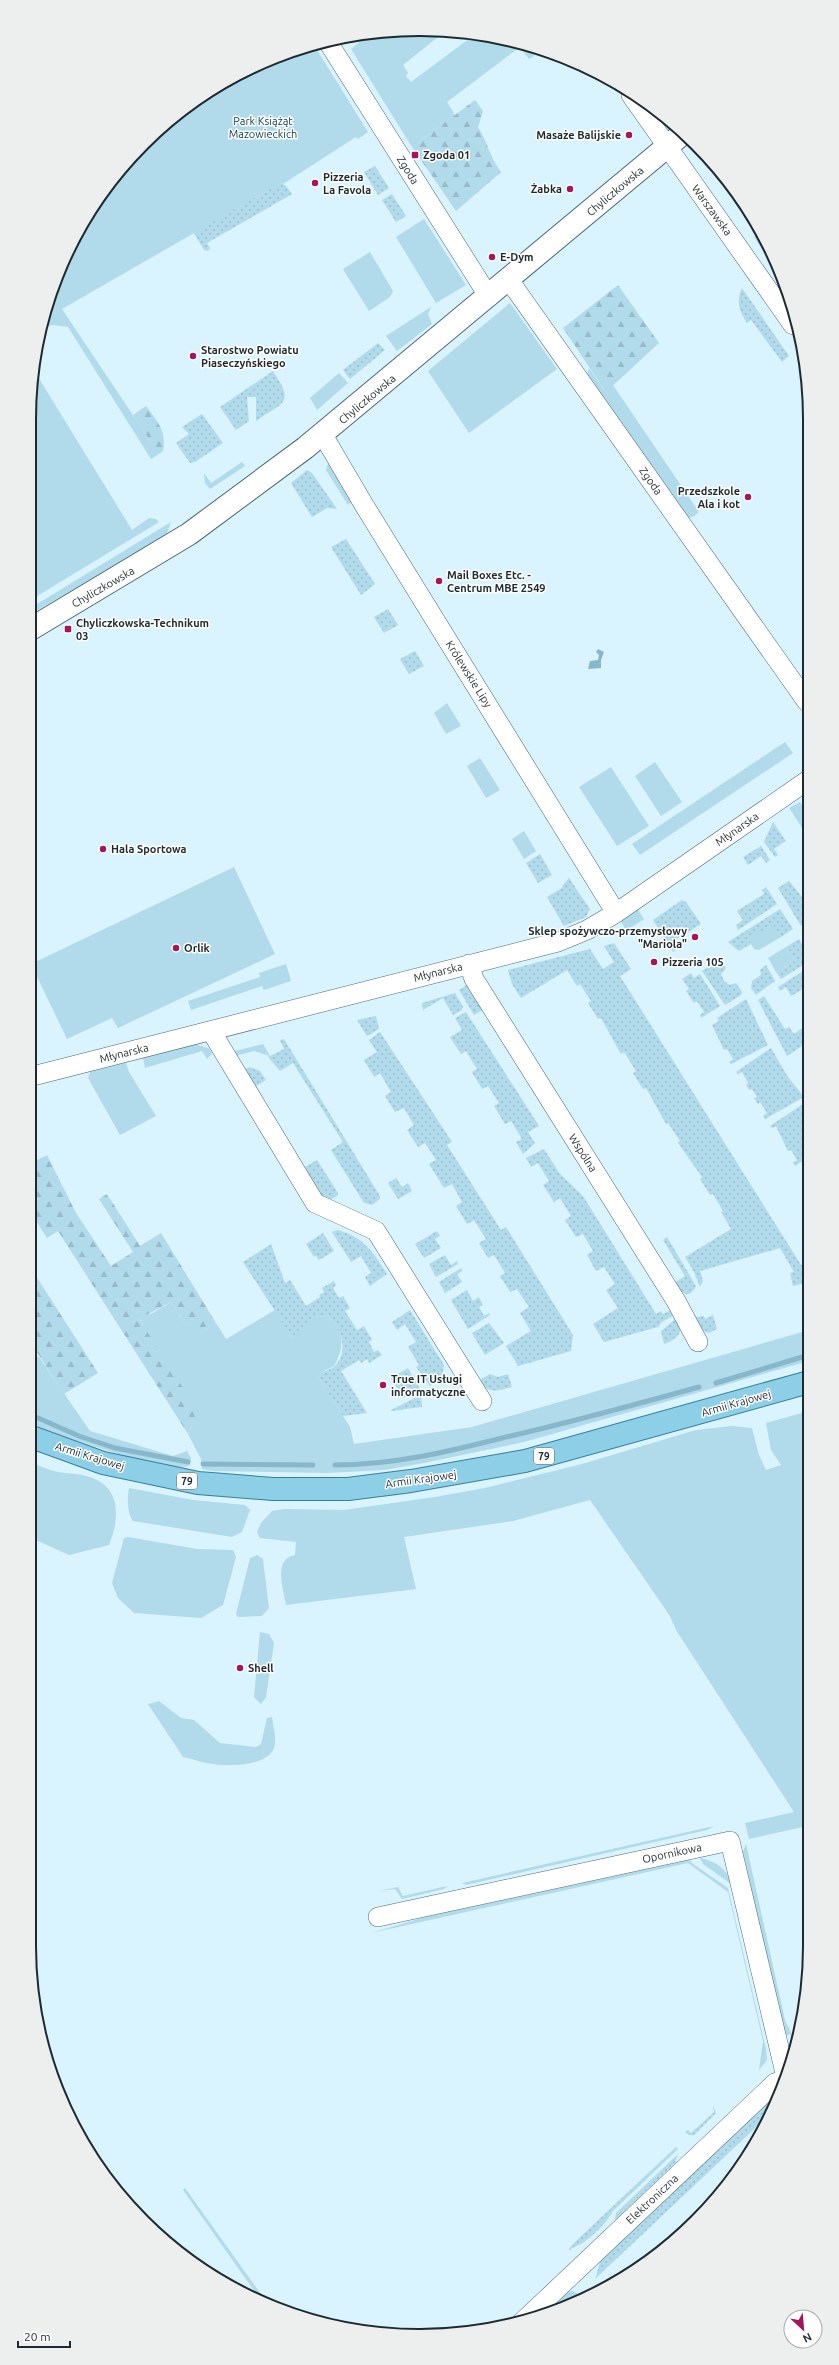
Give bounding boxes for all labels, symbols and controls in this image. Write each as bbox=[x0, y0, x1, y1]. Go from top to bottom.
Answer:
park label: Park Książąt Mazowieckich bbox=[229, 115, 297, 140]
place label: Masaże Balijskie bbox=[536, 129, 621, 141]
marker: Masaże Balijskie bbox=[624, 130, 634, 140]
place label: Zgoda 01 bbox=[423, 149, 470, 161]
marker: Zgoda 01 bbox=[410, 150, 420, 160]
street label: Zgoda bbox=[395, 154, 421, 186]
street label: Chyliczkowska bbox=[584, 164, 646, 218]
place label: Pizzeria La Favola bbox=[323, 171, 371, 196]
marker: Pizzeria La Favola bbox=[310, 178, 320, 188]
street label: Warszawska bbox=[690, 182, 734, 238]
place label: Żabka bbox=[531, 183, 562, 195]
marker: Żabka bbox=[565, 184, 575, 194]
place label: E-Dym bbox=[500, 251, 533, 263]
marker: E-Dym bbox=[487, 252, 497, 262]
place label: Starostwo Powiatu Piaseczyńskiego bbox=[201, 344, 299, 369]
marker: Starostwo Powiatu Piaseczyńskiego bbox=[188, 351, 198, 361]
street label: Chyliczkowska bbox=[336, 372, 398, 426]
street label: Zgoda bbox=[637, 465, 665, 497]
place label: Przedszkole Ala i kot bbox=[678, 485, 740, 510]
marker: Przedszkole Ala i kot bbox=[743, 492, 753, 502]
street label: Chyliczkowska bbox=[70, 564, 136, 610]
place label: Mail Boxes Etc. - Centrum MBE 2549 bbox=[447, 569, 546, 594]
marker: Mail Boxes Etc. - Centrum MBE 2549 bbox=[434, 576, 444, 586]
place label: Chyliczkowska-Technikum 03 bbox=[76, 617, 209, 642]
marker: Chyliczkowska-Technikum 03 bbox=[63, 624, 73, 634]
street label: Królewskie Lipy bbox=[444, 638, 495, 710]
street label: Młynarska bbox=[713, 810, 761, 848]
place label: Hala Sportowa bbox=[111, 843, 187, 855]
marker: Hala Sportowa bbox=[98, 844, 108, 854]
place label: Sklep spożywczo-przemysłowy "Mariola" bbox=[528, 925, 687, 950]
marker: Sklep spożywczo-przemysłowy "Mariola" bbox=[690, 932, 700, 942]
place label: Orlik bbox=[184, 942, 211, 954]
marker: Orlik bbox=[171, 943, 181, 953]
place label: Pizzeria 105 bbox=[662, 956, 724, 968]
marker: Pizzeria 105 bbox=[649, 957, 659, 967]
street label: Młynarska bbox=[412, 960, 464, 984]
street label: Młynarska bbox=[98, 1041, 150, 1065]
street label: Wspólna bbox=[567, 1132, 599, 1174]
place label: True IT Usługi informatyczne bbox=[391, 1373, 466, 1398]
marker: True IT Usługi informatyczne bbox=[378, 1380, 388, 1390]
street label: Armii Krajowej bbox=[700, 1387, 772, 1419]
street label: Armii Krajowej bbox=[54, 1440, 126, 1472]
road number: 79 bbox=[534, 1448, 554, 1464]
street label: Armii Krajowej bbox=[385, 1468, 457, 1490]
road number: 79 bbox=[177, 1473, 197, 1489]
place label: Shell bbox=[248, 1662, 274, 1674]
marker: Shell bbox=[235, 1663, 245, 1673]
street label: Opornikowa bbox=[641, 1841, 703, 1865]
street label: Elektroniczna bbox=[624, 2172, 680, 2226]
north arrow bbox=[783, 2309, 823, 2349]
scale bar bbox=[18, 2323, 70, 2349]
text: 20 m bbox=[24, 2330, 51, 2343]
text: N bbox=[801, 2331, 814, 2345]

